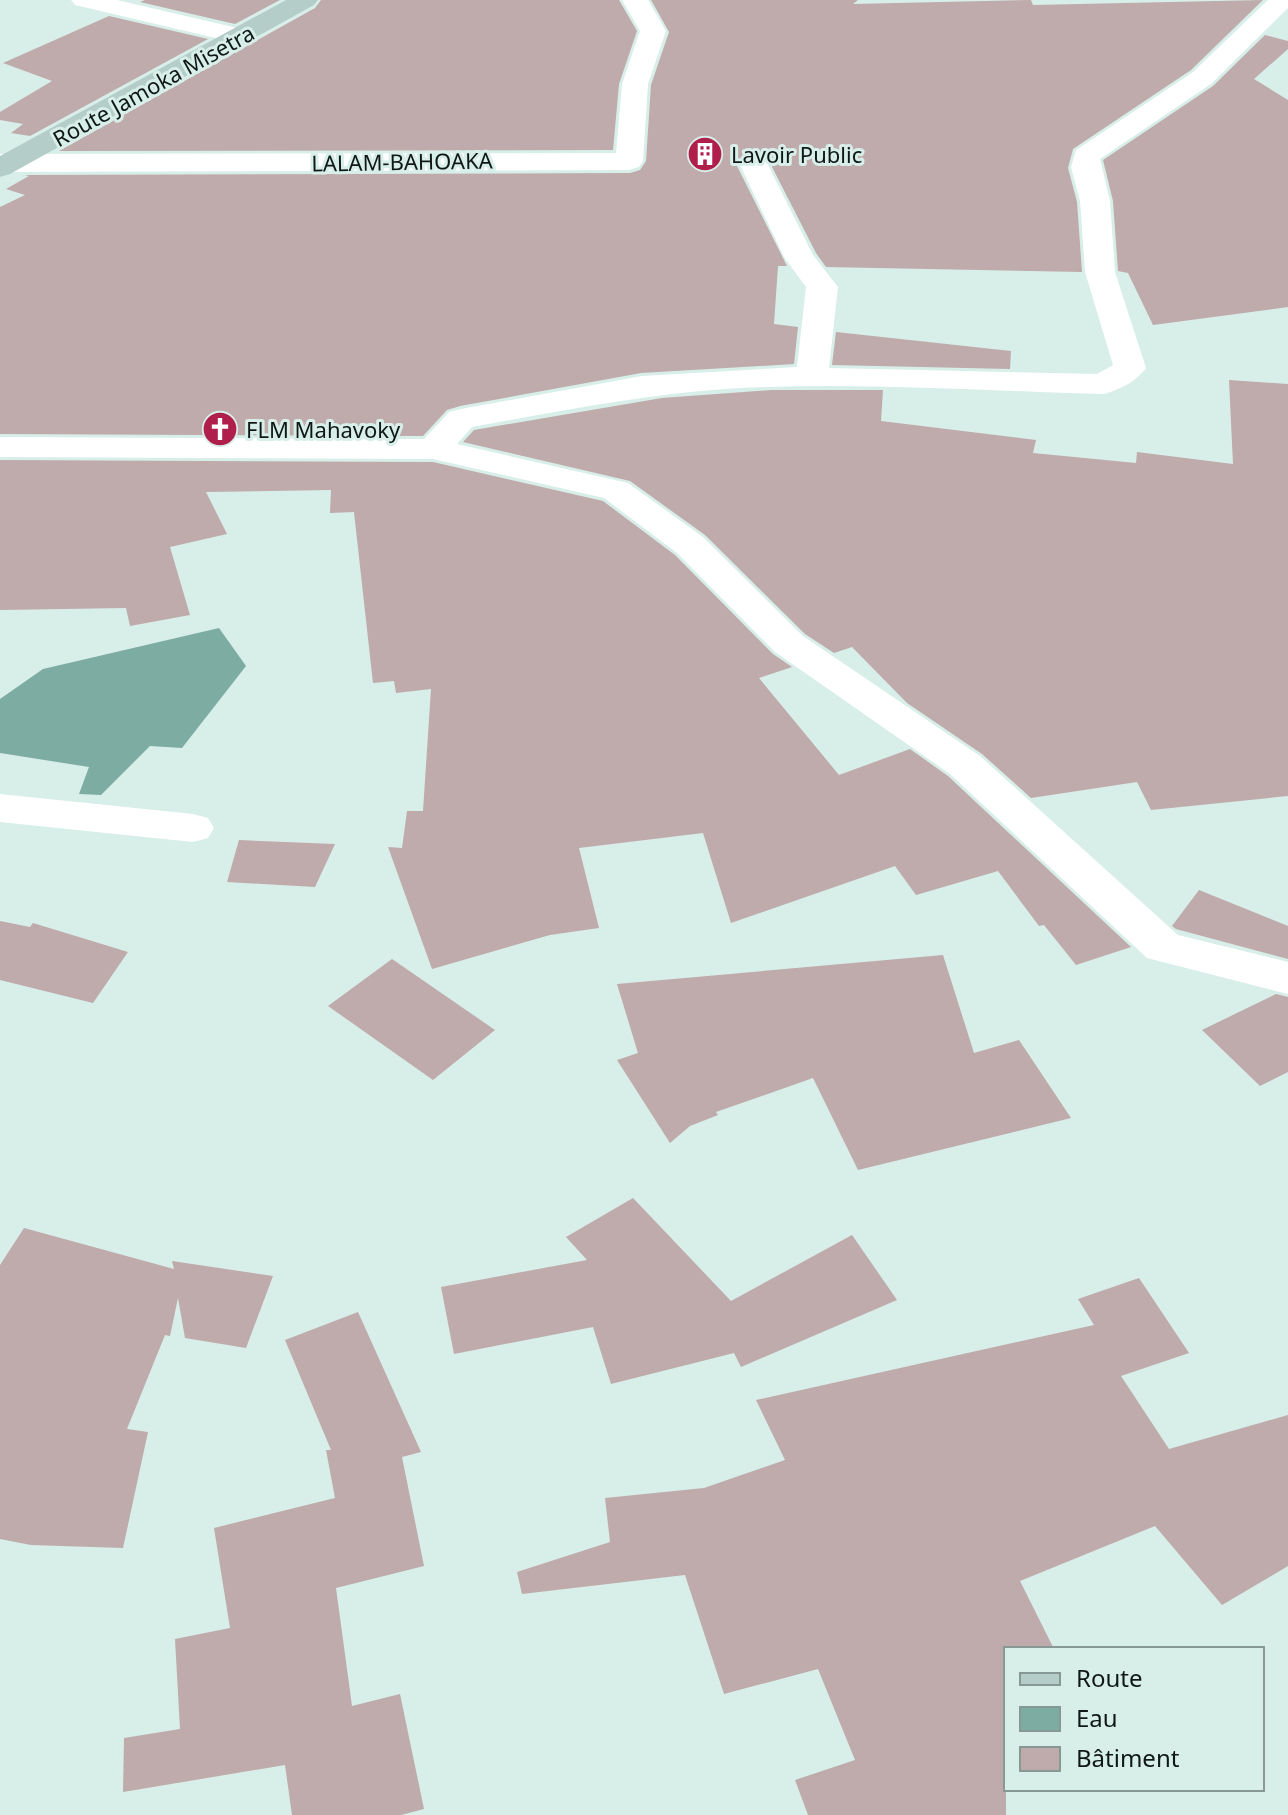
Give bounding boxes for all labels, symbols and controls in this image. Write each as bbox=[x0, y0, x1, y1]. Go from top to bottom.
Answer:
street label: Route Jamoka Misetra bbox=[47, 17, 259, 153]
building icon: Lavoir Public bbox=[686, 135, 724, 173]
place label: Lavoir Public bbox=[731, 139, 862, 169]
street label: LALAM-BAHOAKA bbox=[311, 144, 494, 178]
church icon: FLM Mahavoky bbox=[201, 410, 239, 448]
place label: FLM Mahavoky bbox=[246, 414, 401, 444]
legend bbox=[1004, 1647, 1264, 1791]
text: Route bbox=[1076, 1661, 1142, 1694]
text: Eau bbox=[1076, 1701, 1118, 1734]
text: Bâtiment bbox=[1076, 1741, 1180, 1774]

